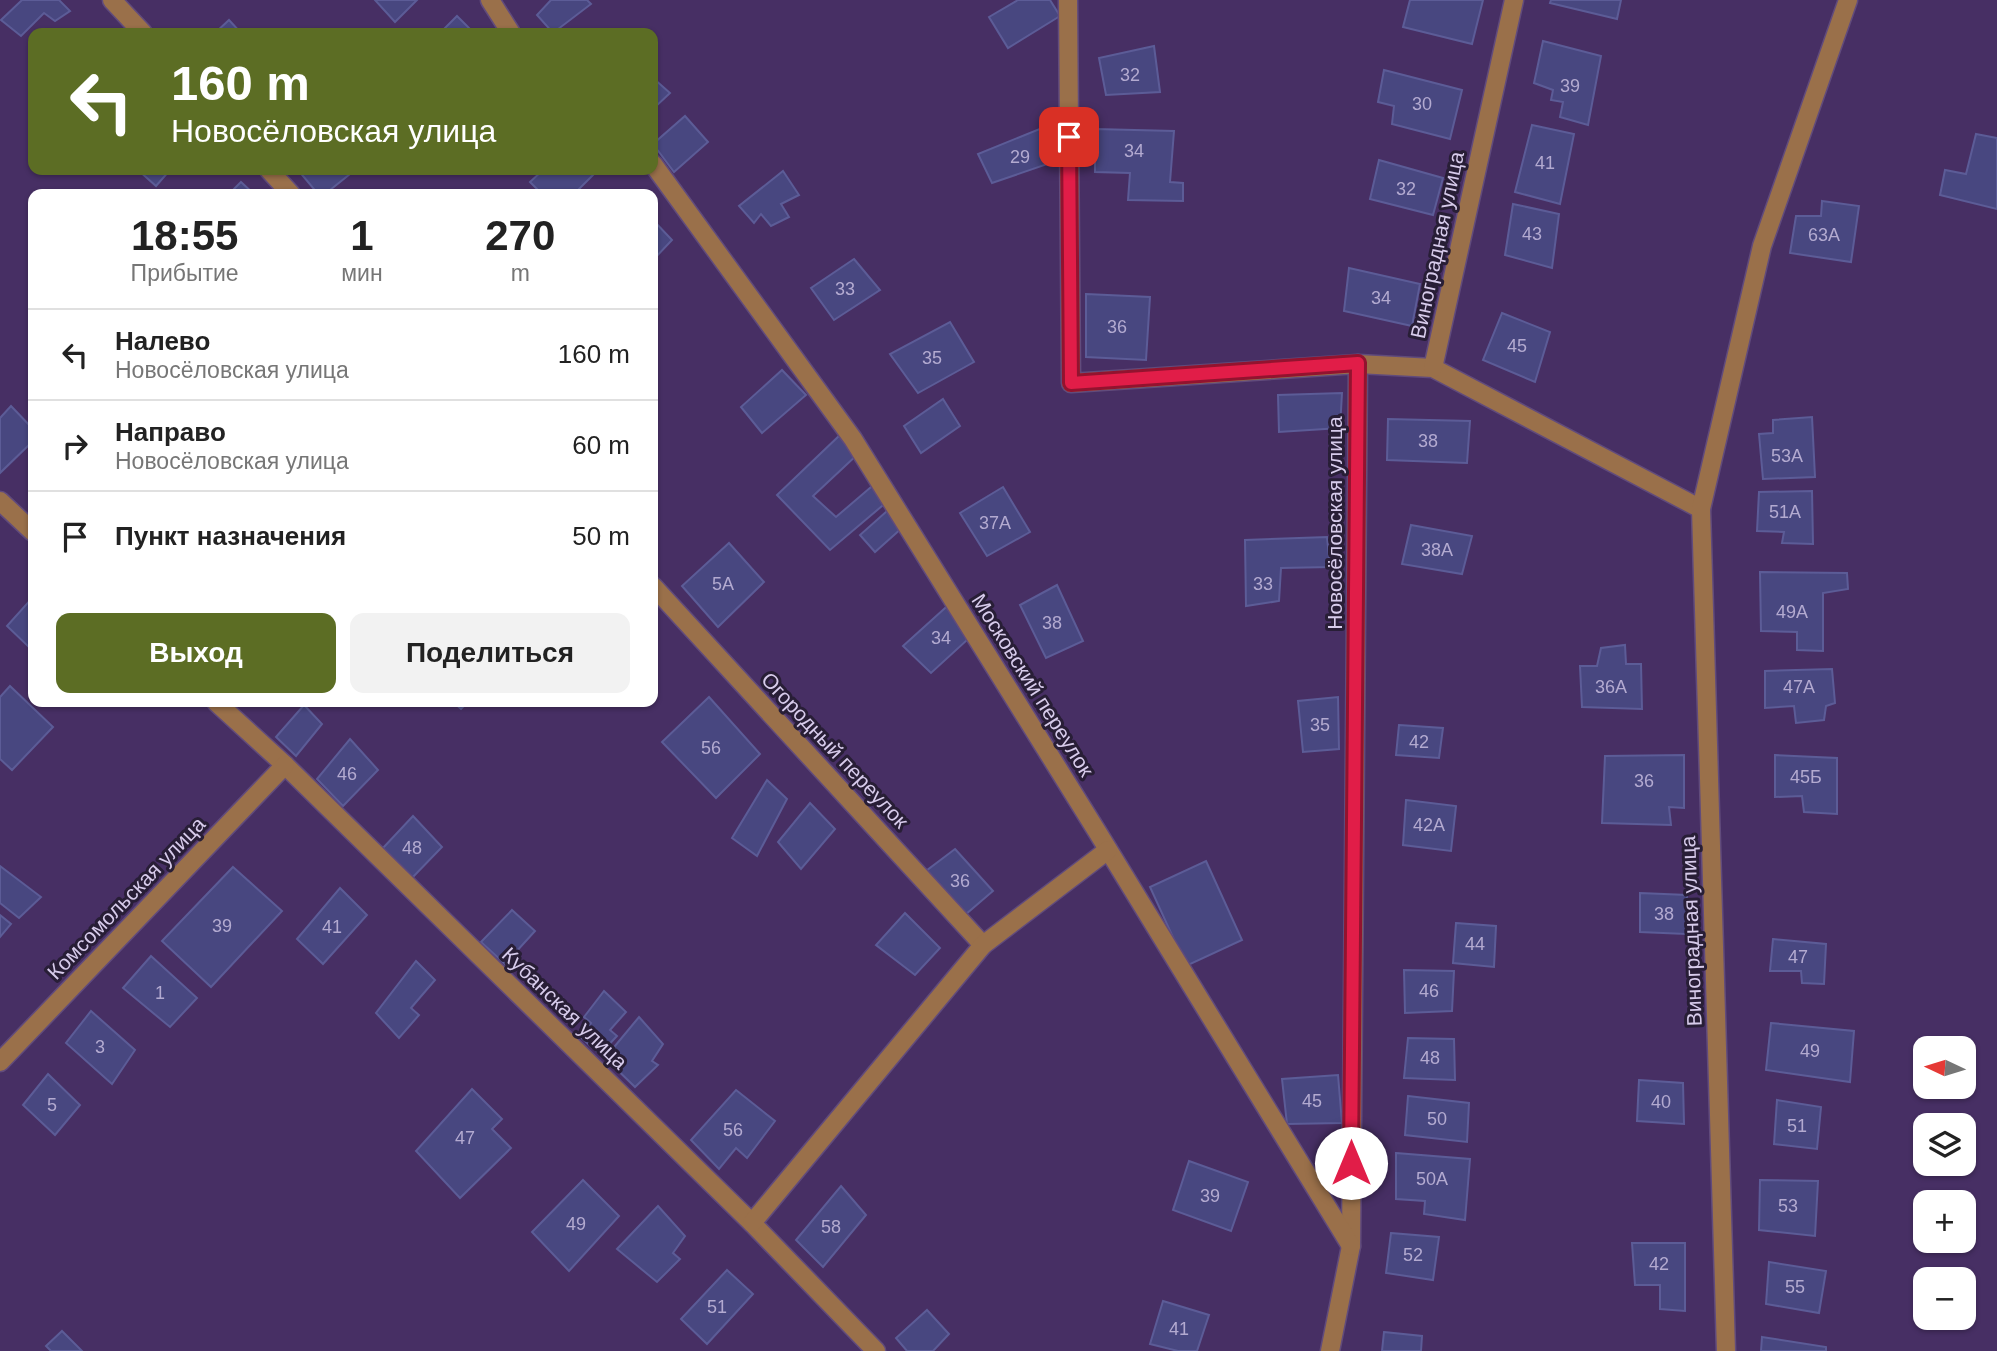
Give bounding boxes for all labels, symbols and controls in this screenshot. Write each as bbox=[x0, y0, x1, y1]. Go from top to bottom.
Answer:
icon: left bbox=[56, 56, 147, 147]
text: 160 m bbox=[171, 56, 310, 110]
house number: 32 bbox=[1120, 65, 1140, 85]
house number: 39 bbox=[1560, 76, 1580, 96]
house number: 30 bbox=[1412, 94, 1432, 114]
pin bbox=[1039, 107, 1099, 167]
text: Новосёловская улица bbox=[171, 113, 496, 149]
icon: arrive bbox=[1050, 118, 1088, 156]
house number: 34 bbox=[1124, 141, 1144, 161]
house number: 29 bbox=[1010, 147, 1030, 167]
street label: Виноградная улица bbox=[1406, 149, 1468, 341]
house number: 41 bbox=[1535, 153, 1555, 173]
house number: 32 bbox=[1396, 179, 1416, 199]
text: 18:55 bbox=[131, 212, 238, 259]
text: 1 bbox=[350, 212, 374, 259]
text: 270 bbox=[485, 212, 555, 259]
house number: 43 bbox=[1522, 224, 1542, 244]
house number: 63А bbox=[1808, 225, 1840, 245]
text: Прибытие bbox=[131, 260, 239, 286]
text: мин bbox=[341, 260, 383, 286]
text: m bbox=[511, 260, 530, 286]
house number: 33 bbox=[835, 279, 855, 299]
house number: 34 bbox=[1371, 288, 1391, 308]
house number: 36 bbox=[1107, 317, 1127, 337]
text: Налево bbox=[115, 326, 210, 356]
icon: left bbox=[56, 336, 94, 374]
house number: 45 bbox=[1507, 336, 1527, 356]
text: 160 m bbox=[558, 339, 630, 369]
house number: 35 bbox=[922, 348, 942, 368]
text: Новосёловская улица bbox=[115, 357, 349, 383]
street label: Новосёловская улица bbox=[1323, 416, 1346, 630]
text: Направо bbox=[115, 417, 226, 447]
icon: right bbox=[56, 427, 94, 465]
text: 60 m bbox=[572, 430, 630, 460]
house number: 38 bbox=[1418, 431, 1438, 451]
house number: 53А bbox=[1771, 446, 1803, 466]
text: Новосёловская улица bbox=[115, 448, 349, 474]
house number: 51А bbox=[1769, 502, 1801, 522]
house number: 37А bbox=[979, 513, 1011, 533]
icon: arrive bbox=[56, 518, 94, 556]
text: Пункт назначения bbox=[115, 521, 346, 551]
text: 50 m bbox=[572, 521, 630, 551]
house number: 38А bbox=[1421, 540, 1453, 560]
house number: 5А bbox=[712, 574, 734, 594]
house number: 33 bbox=[1253, 574, 1273, 594]
street label: Московский переулок bbox=[967, 590, 1099, 781]
house number: 49А bbox=[1776, 602, 1808, 622]
button: Выход bbox=[56, 613, 336, 693]
button: Поделиться bbox=[350, 613, 630, 693]
house number: 38 bbox=[1042, 613, 1062, 633]
house number: 34 bbox=[931, 628, 951, 648]
street label: Огородный переулок bbox=[757, 667, 914, 833]
house number: 36А bbox=[1595, 677, 1627, 697]
house number: 47А bbox=[1783, 677, 1815, 697]
house number: 35 bbox=[1310, 715, 1330, 735]
house number: 42 bbox=[1409, 732, 1429, 752]
house number: 56 bbox=[701, 738, 721, 758]
house number: 46 bbox=[337, 764, 357, 784]
house number: 45Б bbox=[1790, 767, 1822, 787]
house number: 36 bbox=[1634, 771, 1654, 791]
street label: Комсомольская улица bbox=[43, 812, 210, 984]
house number: 42А bbox=[1413, 815, 1445, 835]
street label: Виноградная улица bbox=[1676, 835, 1706, 1027]
house number: 48 bbox=[402, 838, 422, 858]
house number: 36 bbox=[950, 871, 970, 891]
house number: 38 bbox=[1654, 904, 1674, 924]
house number: 39 bbox=[212, 916, 232, 936]
house number: 41 bbox=[322, 917, 342, 937]
house number: 44 bbox=[1465, 934, 1485, 954]
street label: Кубанская улица bbox=[498, 943, 632, 1074]
house number: 47 bbox=[1788, 947, 1808, 967]
house number: 46 bbox=[1419, 981, 1439, 1001]
house number: 1 bbox=[155, 983, 165, 1003]
north arrow bbox=[1913, 1036, 1976, 1099]
map controls bbox=[1913, 1036, 1976, 1330]
house number: 3 bbox=[95, 1037, 105, 1057]
house number: 49 bbox=[1800, 1041, 1820, 1061]
house number: 48 bbox=[1420, 1048, 1440, 1068]
house number: 45 bbox=[1302, 1091, 1322, 1111]
house number: 40 bbox=[1651, 1092, 1671, 1112]
house number: 5 bbox=[47, 1095, 57, 1115]
house number: 50 bbox=[1427, 1109, 1447, 1129]
button: layers bbox=[1913, 1113, 1976, 1176]
house number: 51 bbox=[1787, 1116, 1807, 1136]
house number: 56 bbox=[723, 1120, 743, 1140]
position arrow bbox=[1314, 1126, 1388, 1200]
house number: 47 bbox=[455, 1128, 475, 1148]
house number: 50А bbox=[1416, 1169, 1448, 1189]
house number: 39 bbox=[1200, 1186, 1220, 1206]
button: + bbox=[1913, 1190, 1976, 1253]
house number: 53 bbox=[1778, 1196, 1798, 1216]
house number: 49 bbox=[566, 1214, 586, 1234]
house number: 58 bbox=[821, 1217, 841, 1237]
house number: 52 bbox=[1403, 1245, 1423, 1265]
house number: 42 bbox=[1649, 1254, 1669, 1274]
button: − bbox=[1913, 1267, 1976, 1330]
house number: 55 bbox=[1785, 1277, 1805, 1297]
house number: 51 bbox=[707, 1297, 727, 1317]
house number: 41 bbox=[1169, 1319, 1189, 1339]

